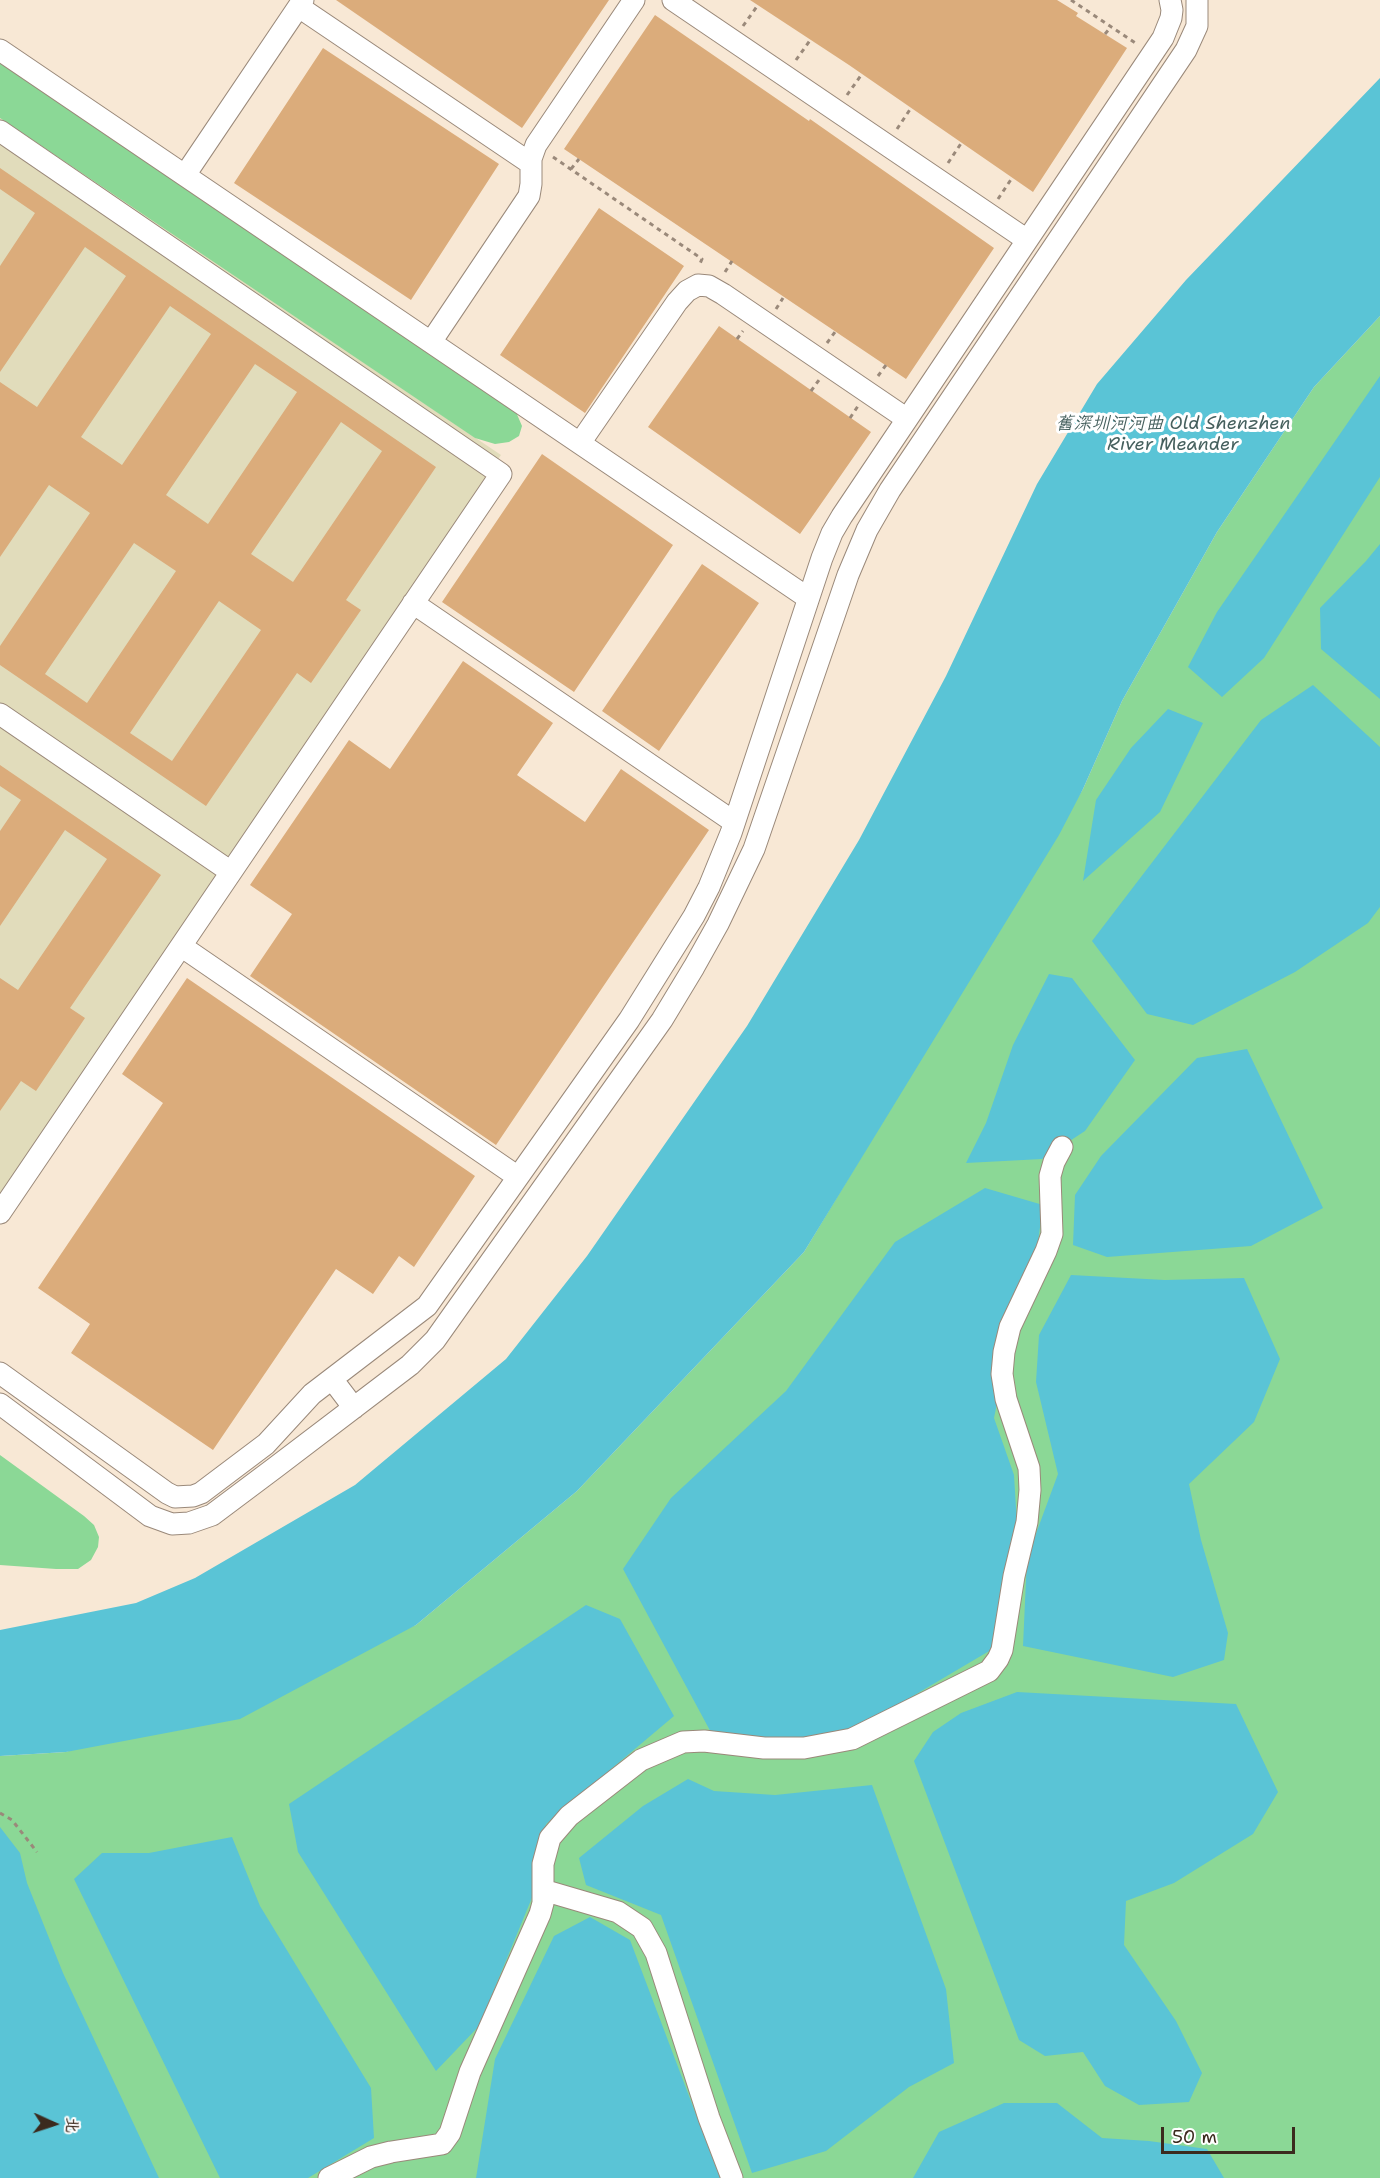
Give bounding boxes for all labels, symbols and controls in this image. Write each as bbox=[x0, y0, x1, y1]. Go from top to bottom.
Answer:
water label: 舊深圳河河曲 Old Shenzhen River Meander bbox=[1055, 413, 1291, 456]
north arrow bbox=[24, 2094, 84, 2154]
scale bar bbox=[1164, 2115, 1298, 2153]
text: 北 bbox=[62, 2116, 83, 2134]
text: 50 m bbox=[1172, 2125, 1217, 2149]

